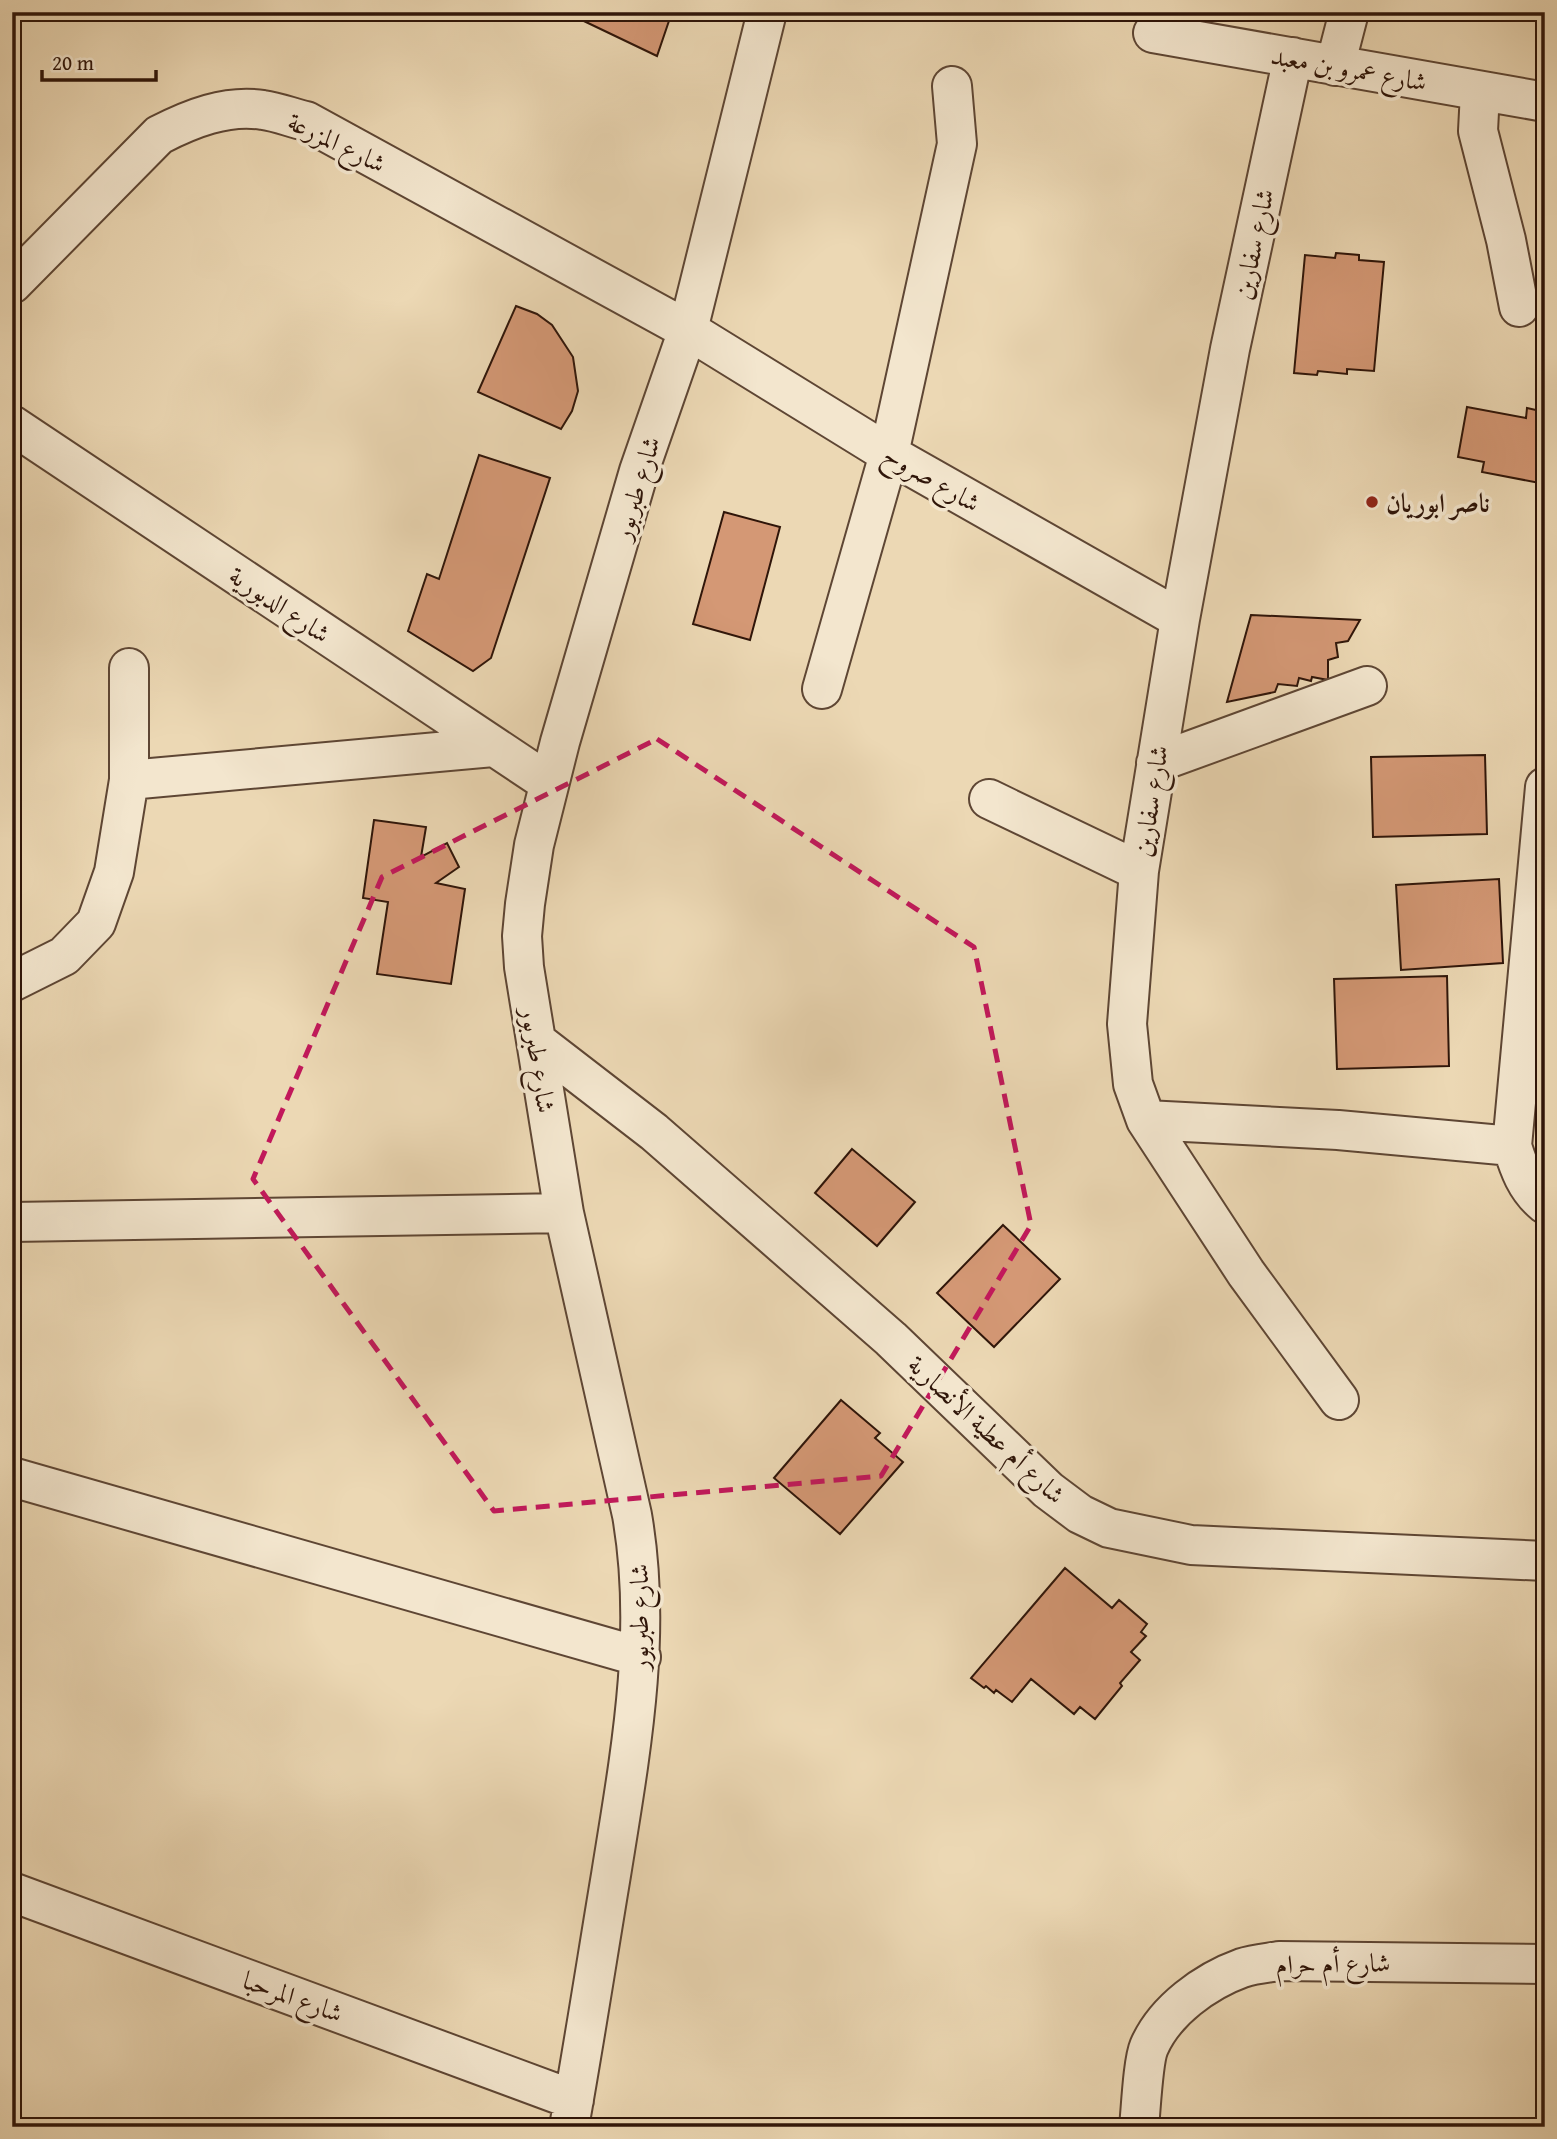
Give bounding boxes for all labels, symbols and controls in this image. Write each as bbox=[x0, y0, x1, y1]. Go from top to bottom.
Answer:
street label: شارع عمرو بن معبد bbox=[1267, 35, 1430, 104]
scale bar bbox=[42, 38, 156, 82]
text: 20 m bbox=[52, 47, 94, 78]
street label: شارع المزرعة bbox=[280, 101, 393, 185]
street label: شارع سفارين bbox=[1222, 185, 1287, 304]
street label: شارع طبربور bbox=[601, 431, 673, 548]
street label: شارع صروح bbox=[874, 434, 988, 526]
place label: ناصر ابوريان bbox=[1386, 483, 1490, 522]
marker: ناصر ابوريان bbox=[1364, 494, 1380, 510]
street label: شارع الدبورية bbox=[220, 556, 339, 655]
street label: شارع سفارين bbox=[1122, 742, 1181, 860]
street label: شارع طبربور bbox=[508, 1001, 567, 1116]
street label: شارع أم عطية الأنصارية bbox=[897, 1345, 1075, 1516]
street label: شارع طبربور bbox=[619, 1564, 661, 1673]
street label: شارع أم حرام bbox=[1275, 1943, 1391, 1987]
street label: شارع المرحبا bbox=[236, 1960, 349, 2035]

